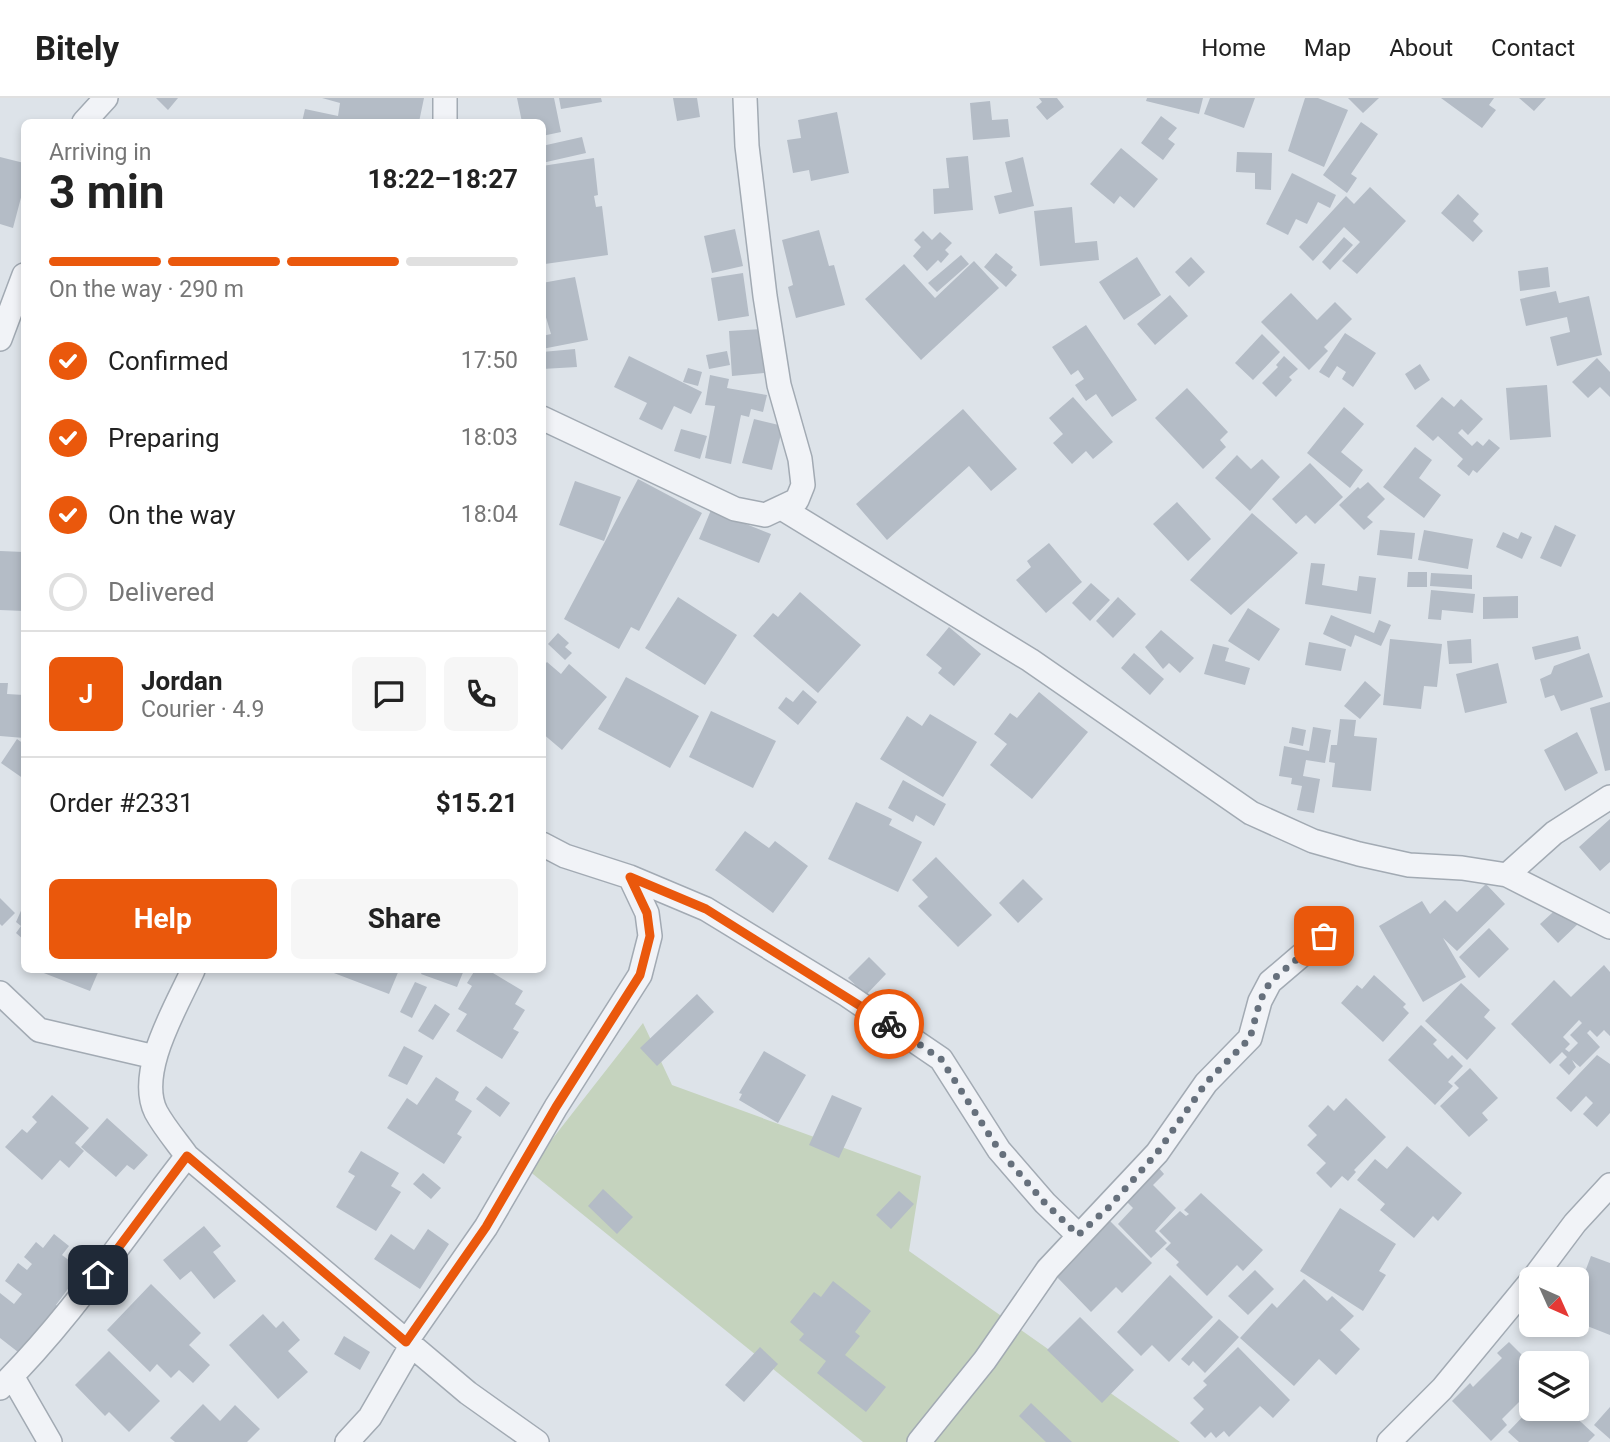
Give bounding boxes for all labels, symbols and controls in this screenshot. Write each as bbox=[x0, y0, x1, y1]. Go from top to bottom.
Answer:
text: Bitely bbox=[35, 29, 119, 68]
text: Home bbox=[1201, 34, 1266, 62]
text: Map bbox=[1304, 34, 1351, 62]
text: About bbox=[1389, 34, 1453, 62]
text: Contact bbox=[1491, 34, 1575, 62]
text: Arriving in bbox=[49, 139, 152, 166]
text: 18:22–18:27 bbox=[368, 164, 518, 194]
text: 3 min bbox=[49, 165, 165, 219]
text: On the way · 290 m bbox=[49, 276, 244, 303]
icon: check bbox=[49, 342, 87, 380]
text: Confirmed bbox=[108, 346, 229, 376]
text: 17:50 bbox=[461, 347, 518, 374]
icon: check bbox=[49, 419, 87, 457]
text: Preparing bbox=[108, 423, 220, 453]
text: 18:03 bbox=[461, 424, 518, 451]
icon: check bbox=[49, 496, 87, 534]
text: On the way bbox=[108, 500, 236, 530]
text: 18:04 bbox=[461, 501, 518, 528]
text: Delivered bbox=[108, 577, 215, 607]
button: chat bbox=[352, 657, 426, 731]
button: phone bbox=[444, 657, 518, 731]
text: Jordan bbox=[141, 666, 223, 696]
text: J bbox=[79, 679, 93, 709]
text: Courier · 4.9 bbox=[141, 696, 264, 723]
text: Order #2331 bbox=[49, 788, 194, 818]
text: $15.21 bbox=[436, 788, 518, 818]
button: Help bbox=[49, 879, 277, 959]
button: Share bbox=[291, 879, 518, 959]
pin bbox=[1294, 906, 1354, 966]
icon: bag bbox=[1305, 917, 1343, 955]
courier bbox=[854, 989, 924, 1059]
icon: bike bbox=[870, 1005, 908, 1043]
pin bbox=[68, 1245, 128, 1305]
icon: home bbox=[79, 1256, 117, 1294]
north arrow bbox=[1519, 1267, 1589, 1337]
map controls bbox=[1519, 1267, 1589, 1421]
button: layers bbox=[1519, 1351, 1589, 1421]

